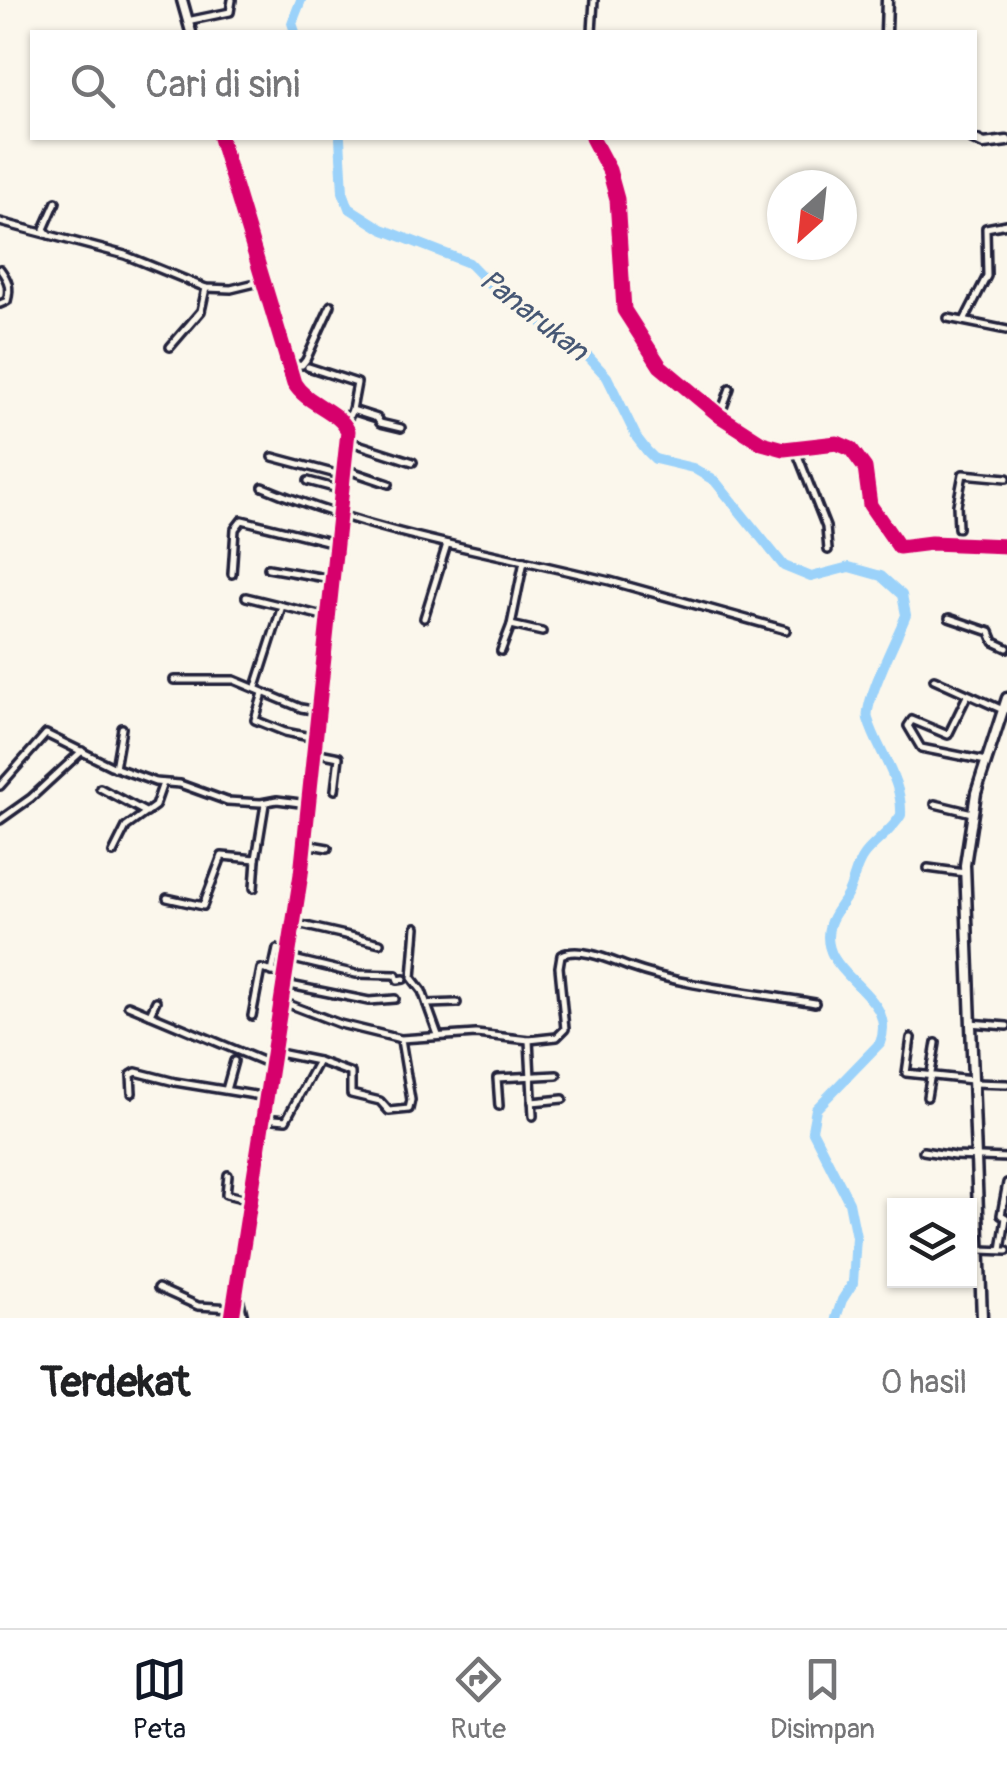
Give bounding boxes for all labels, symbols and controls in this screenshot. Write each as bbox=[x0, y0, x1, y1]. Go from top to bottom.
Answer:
search box bbox=[30, 30, 977, 140]
icon: search bbox=[65, 58, 120, 113]
text: Cari di sini bbox=[145, 61, 300, 109]
north arrow bbox=[767, 170, 857, 260]
water label: Panarukan bbox=[472, 262, 597, 371]
map controls bbox=[887, 1198, 977, 1288]
button: layers bbox=[887, 1198, 977, 1288]
text: Terdekat bbox=[40, 1357, 190, 1409]
text: 0 hasil bbox=[881, 1363, 967, 1403]
tab: Peta bbox=[132, 1652, 187, 1747]
tab: Rute bbox=[451, 1652, 506, 1747]
tab: Disimpan bbox=[770, 1652, 875, 1747]

